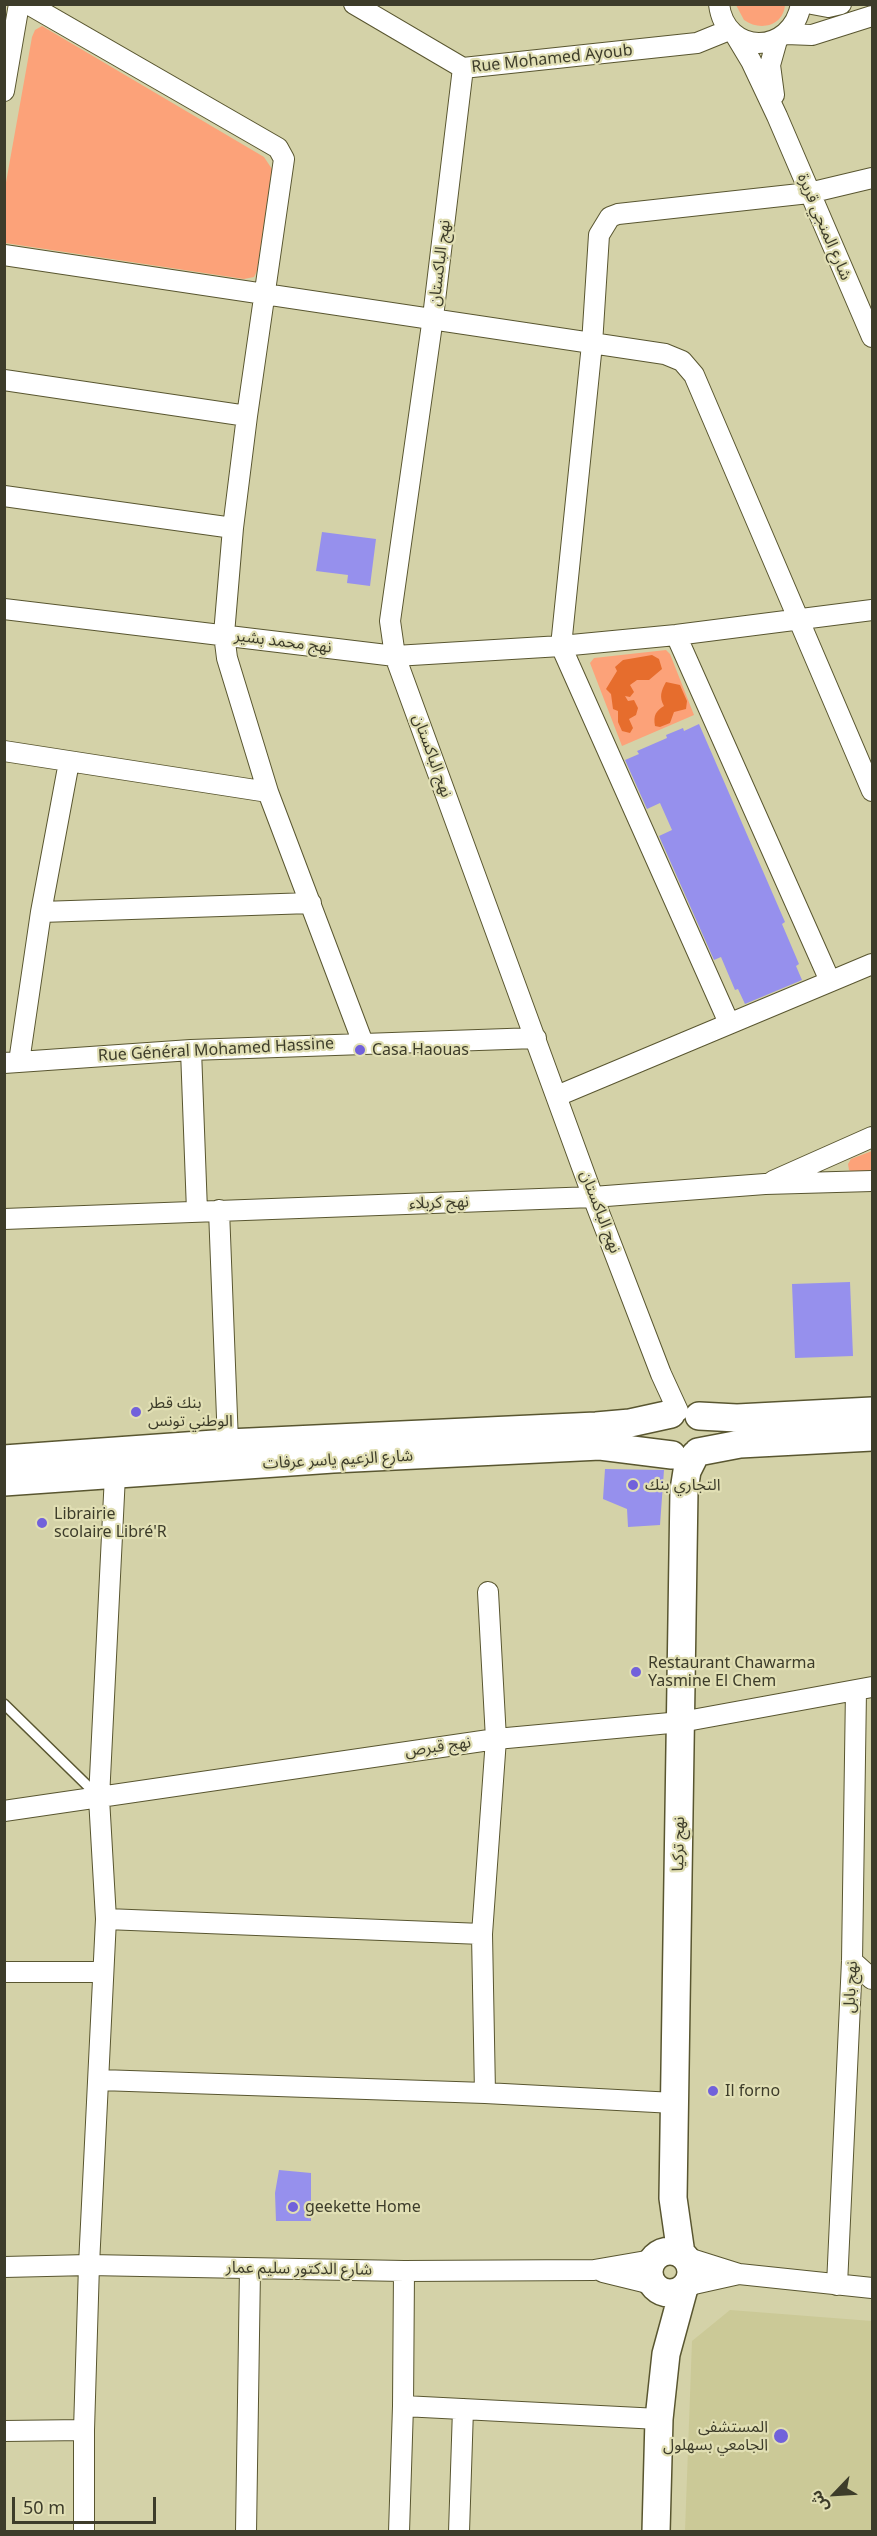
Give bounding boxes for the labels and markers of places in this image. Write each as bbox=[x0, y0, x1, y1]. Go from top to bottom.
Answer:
place label: Casa Haouas bbox=[372, 1040, 469, 1060]
marker: Casa Haouas bbox=[353, 1043, 367, 1057]
place label: بنك قطر الوطني تونس bbox=[148, 1393, 233, 1431]
marker: بنك قطر الوطني تونس bbox=[129, 1405, 143, 1419]
place label: التجاري بنك bbox=[645, 1475, 721, 1495]
marker: التجاري بنك bbox=[626, 1478, 640, 1492]
place label: Librairie scolaire Libré'R bbox=[54, 1504, 167, 1542]
marker: Librairie scolaire Libré'R bbox=[35, 1516, 49, 1530]
place label: Restaurant Chawarma Yasmine El Chem bbox=[648, 1653, 815, 1691]
marker: Restaurant Chawarma Yasmine El Chem bbox=[629, 1665, 643, 1679]
place label: Il forno bbox=[725, 2081, 780, 2101]
marker: Il forno bbox=[706, 2084, 720, 2098]
place label: geekette Home bbox=[305, 2197, 421, 2217]
marker: geekette Home bbox=[286, 2200, 300, 2214]
place label: المستشفى الجامعي بسهلول bbox=[663, 2417, 768, 2455]
marker: المستشفى الجامعي بسهلول bbox=[772, 2427, 790, 2445]

